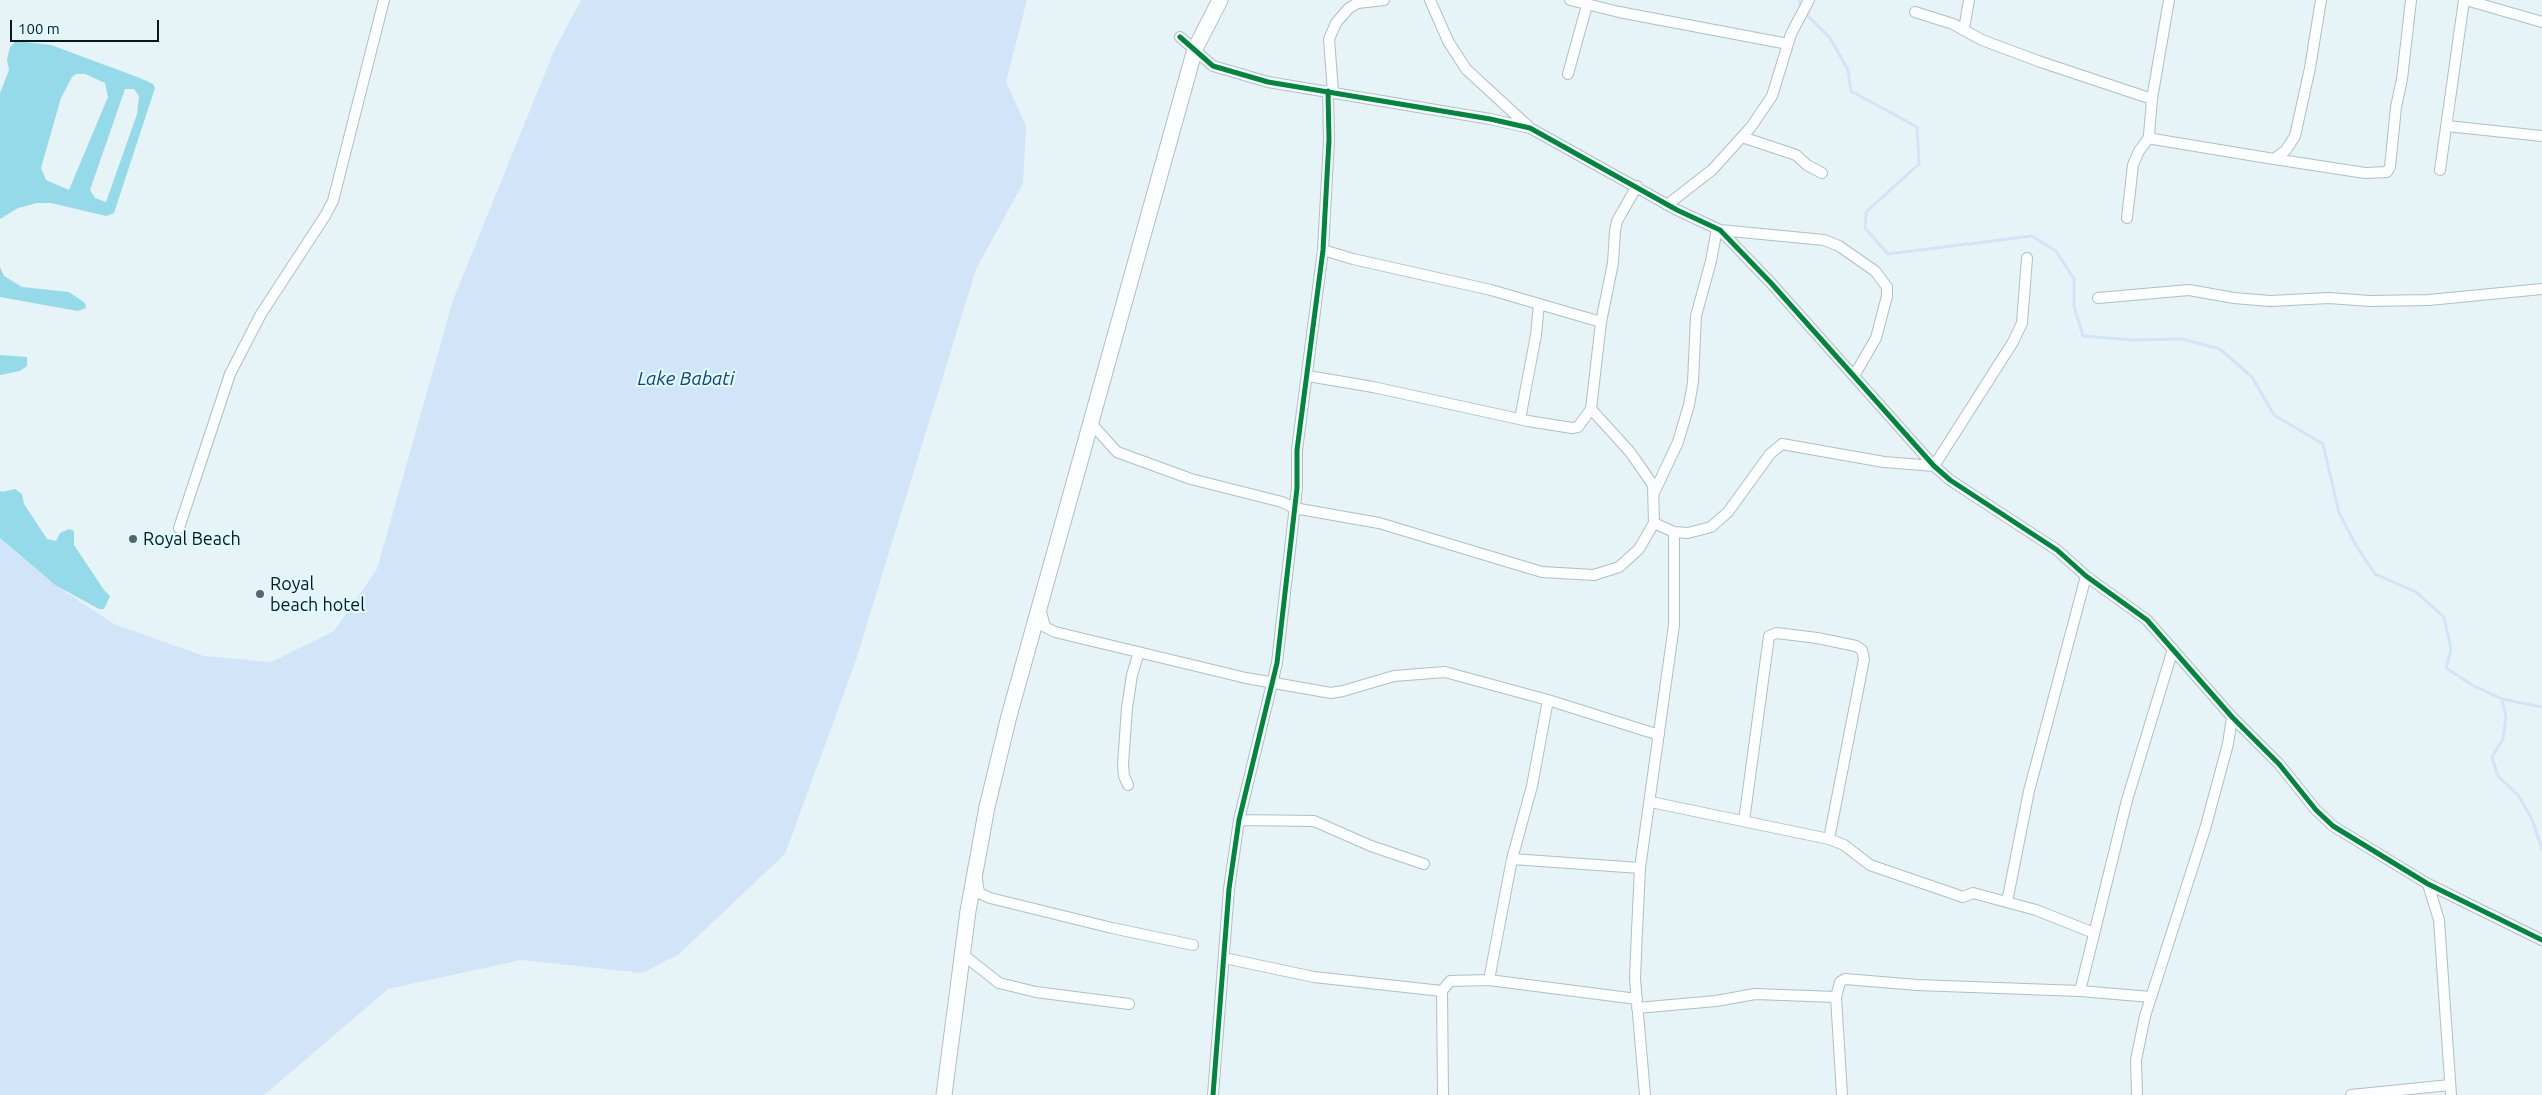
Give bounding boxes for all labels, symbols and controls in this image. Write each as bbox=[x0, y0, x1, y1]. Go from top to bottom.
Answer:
scale bar bbox=[12, 10, 161, 42]
text: 100 m bbox=[18, 20, 60, 37]
water label: Lake Babati bbox=[638, 368, 734, 390]
place label: Royal Beach bbox=[143, 528, 241, 550]
marker: Royal Beach bbox=[127, 533, 139, 545]
place label: Royal beach hotel bbox=[270, 573, 365, 616]
marker: Royal beach hotel bbox=[254, 588, 266, 600]

